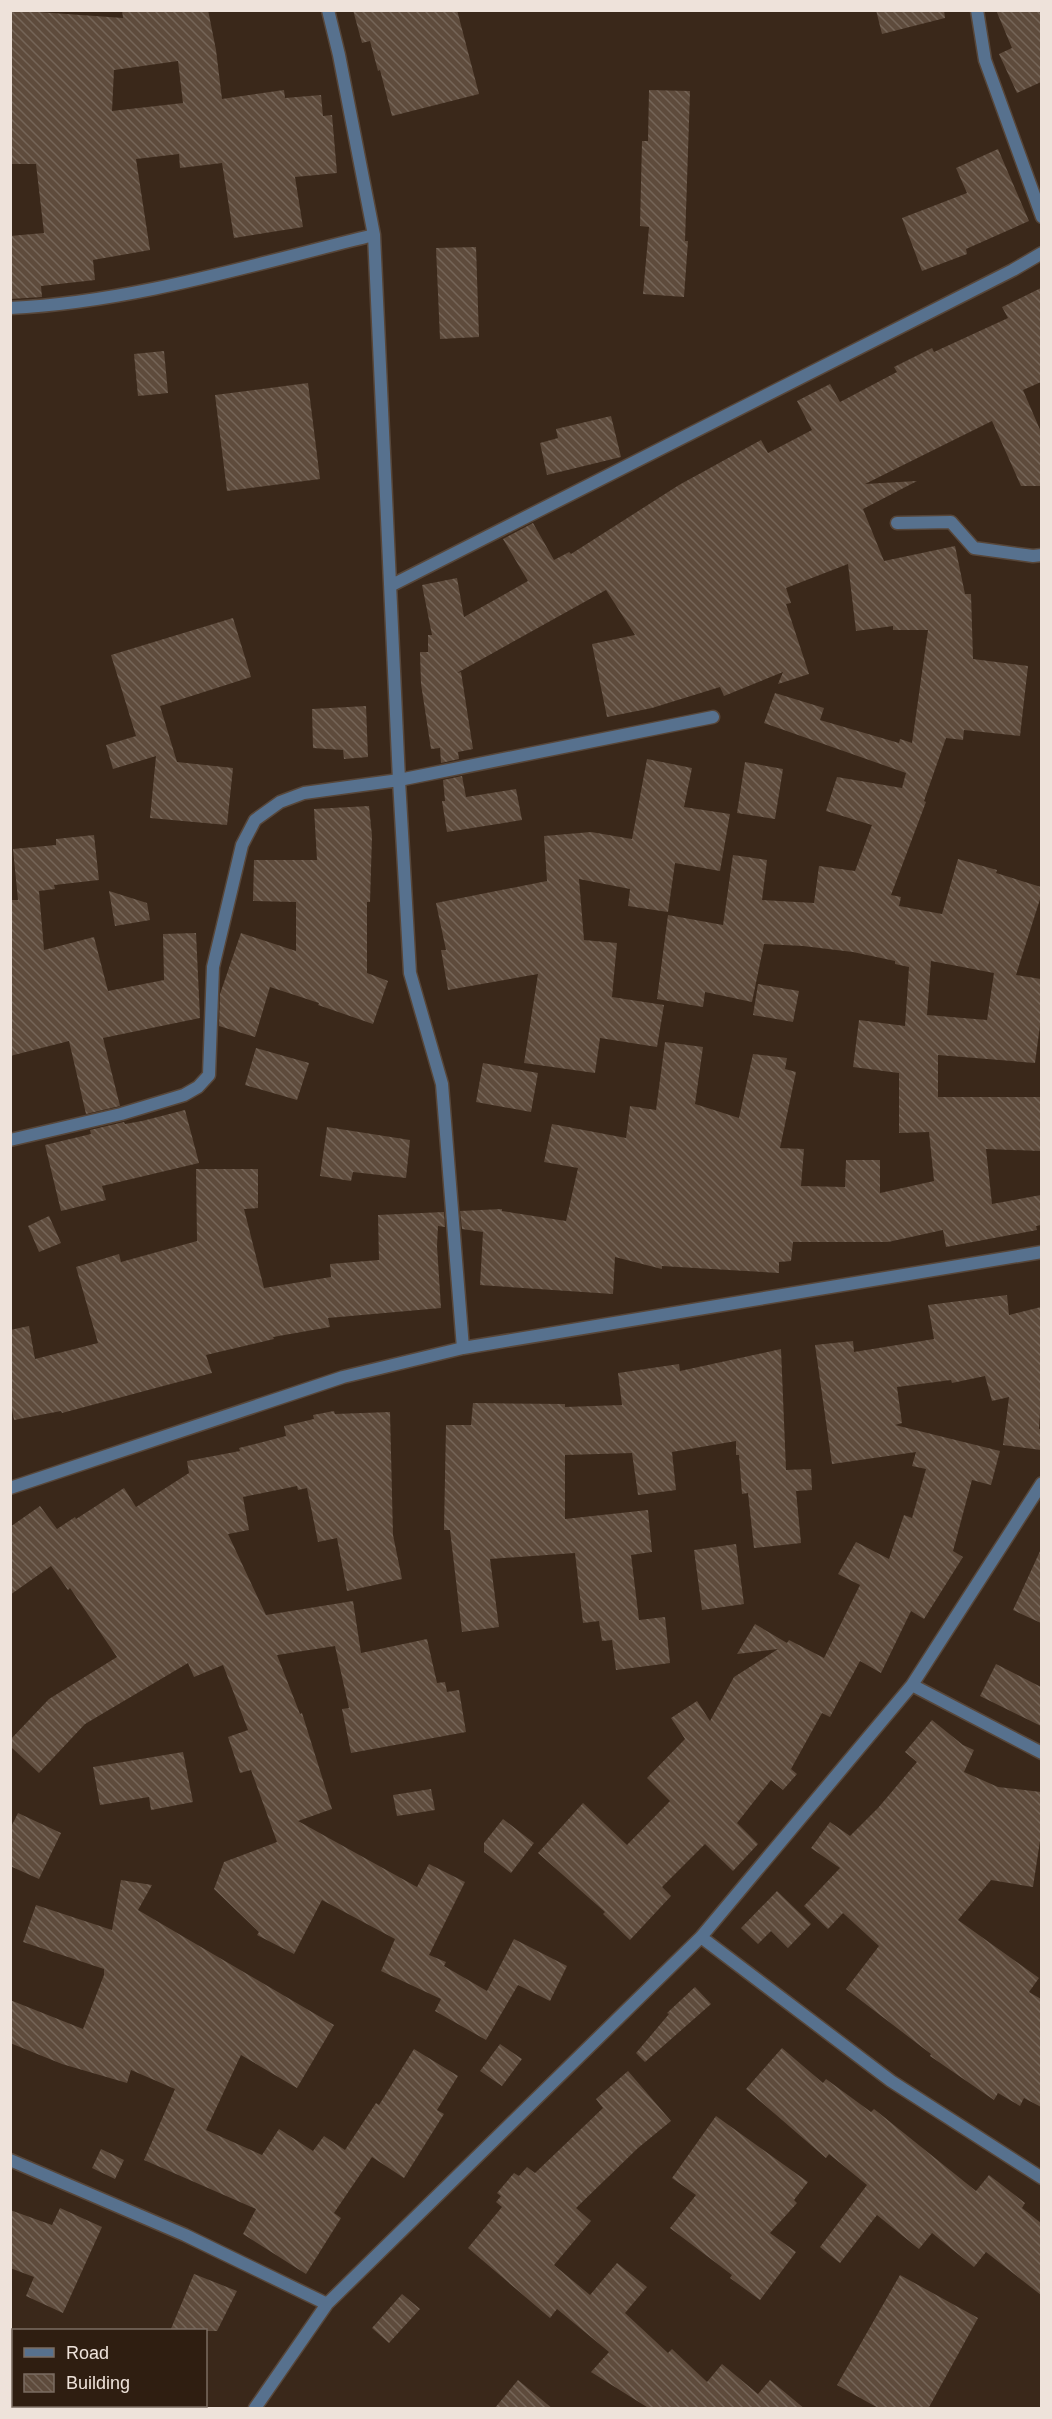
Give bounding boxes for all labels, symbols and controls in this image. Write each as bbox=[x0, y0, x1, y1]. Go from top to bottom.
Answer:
legend bbox=[12, 2329, 207, 2407]
text: Road bbox=[66, 2343, 109, 2363]
text: Building bbox=[66, 2373, 130, 2393]

